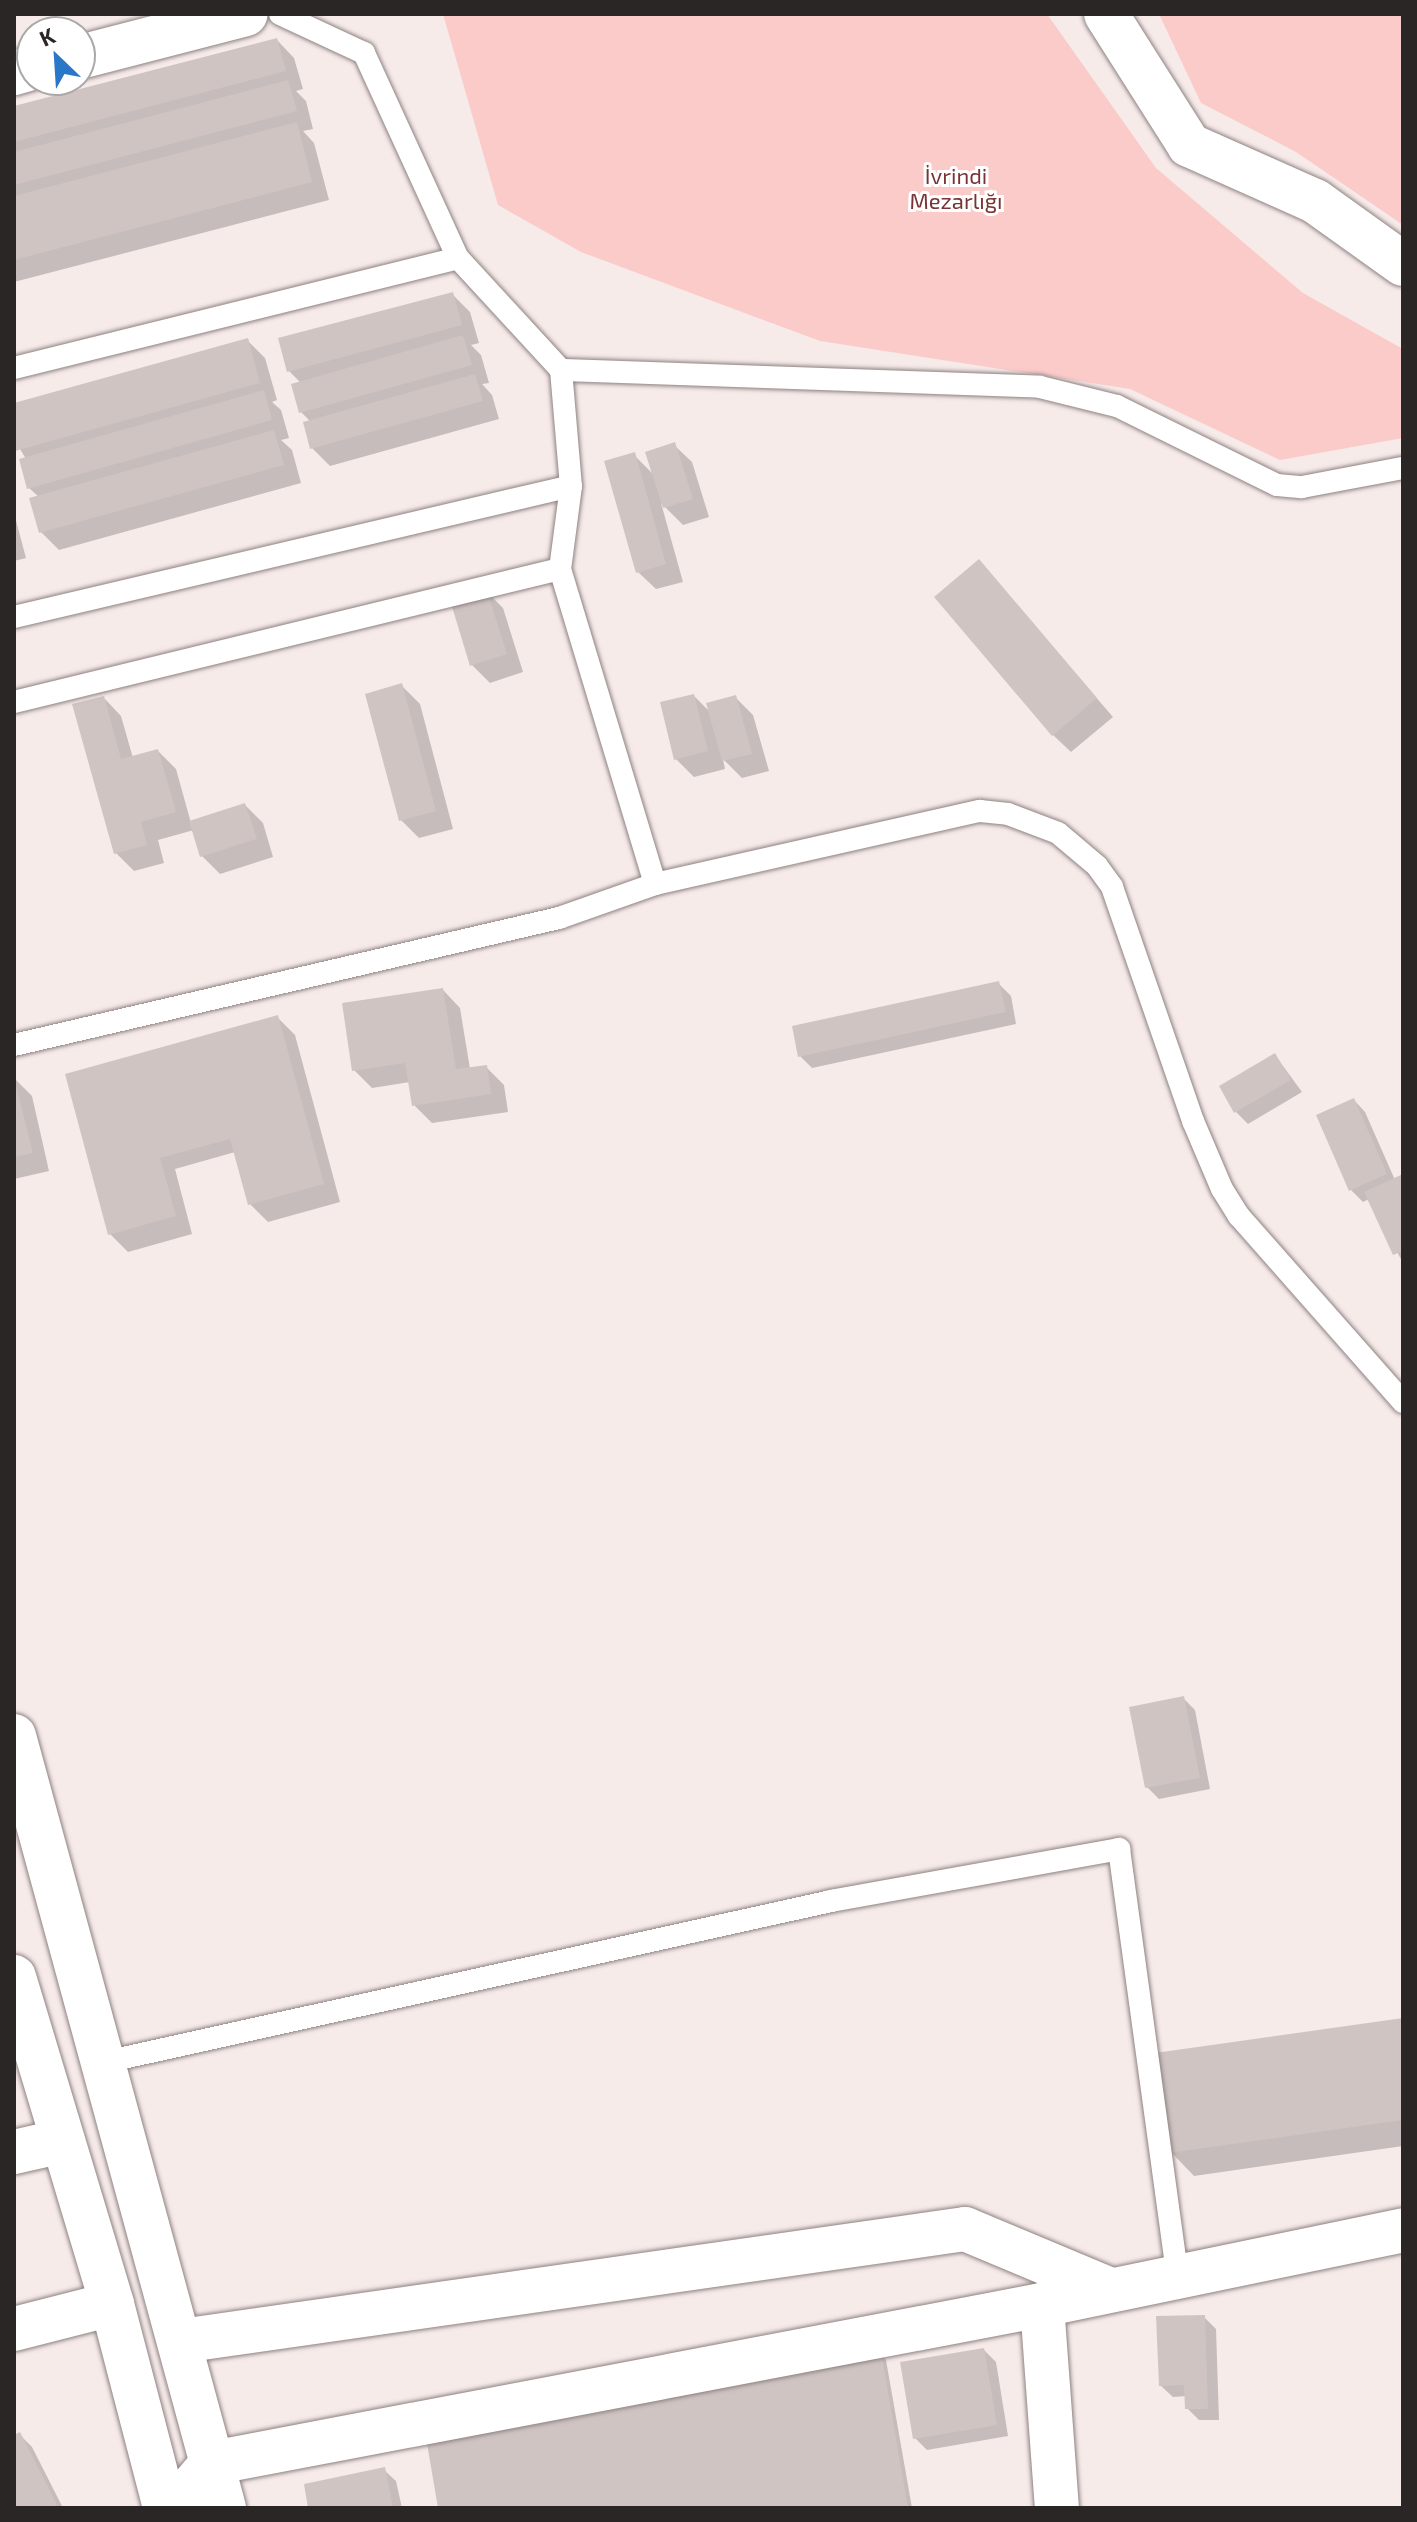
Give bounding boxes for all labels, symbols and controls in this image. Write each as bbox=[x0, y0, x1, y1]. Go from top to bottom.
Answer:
north arrow bbox=[16, 16, 96, 96]
text: K bbox=[35, 21, 59, 51]
park label: İvrindi Mezarlığı bbox=[910, 162, 1002, 214]

